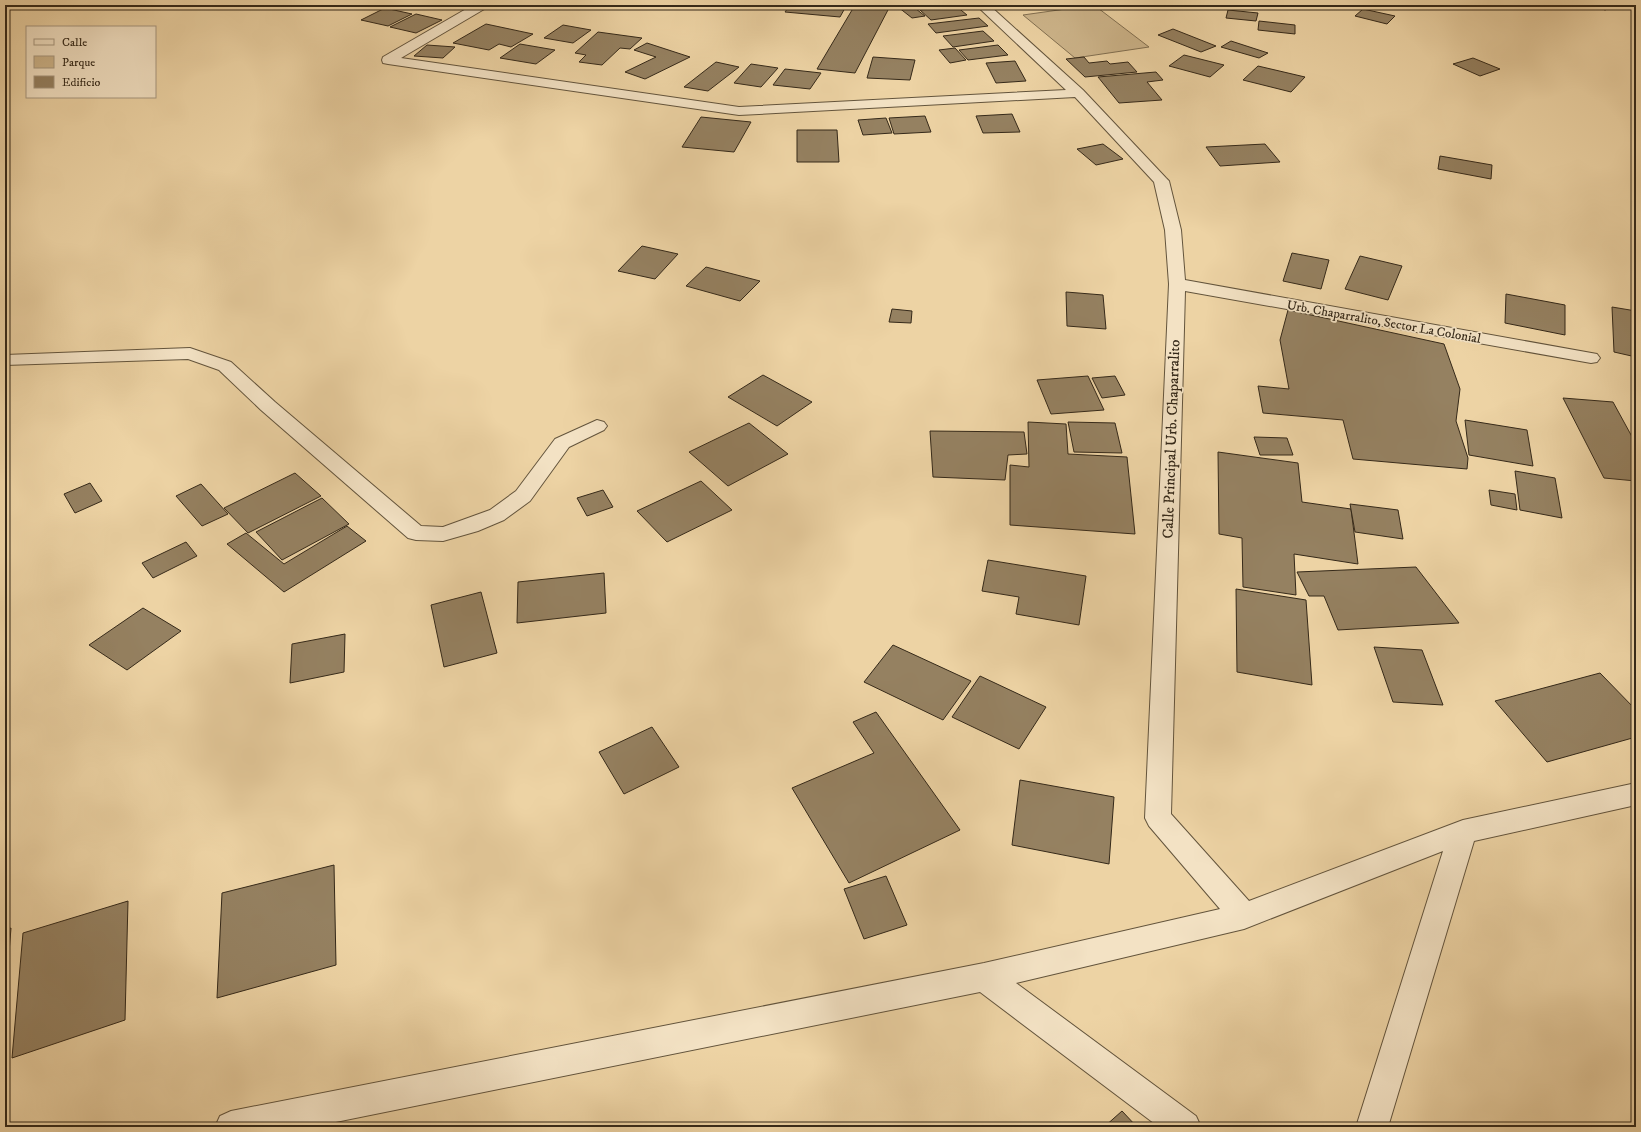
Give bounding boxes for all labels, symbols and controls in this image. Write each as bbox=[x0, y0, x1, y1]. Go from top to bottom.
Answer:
legend bbox=[26, 26, 156, 98]
text: Calle bbox=[62, 35, 87, 50]
text: Parque bbox=[62, 55, 95, 70]
text: Edificio bbox=[62, 75, 101, 90]
street label: Urb. Chaparralito, Sector La Colonial bbox=[1285, 297, 1482, 347]
street label: Calle Principal Urb. Chaparralito bbox=[1159, 339, 1184, 539]

